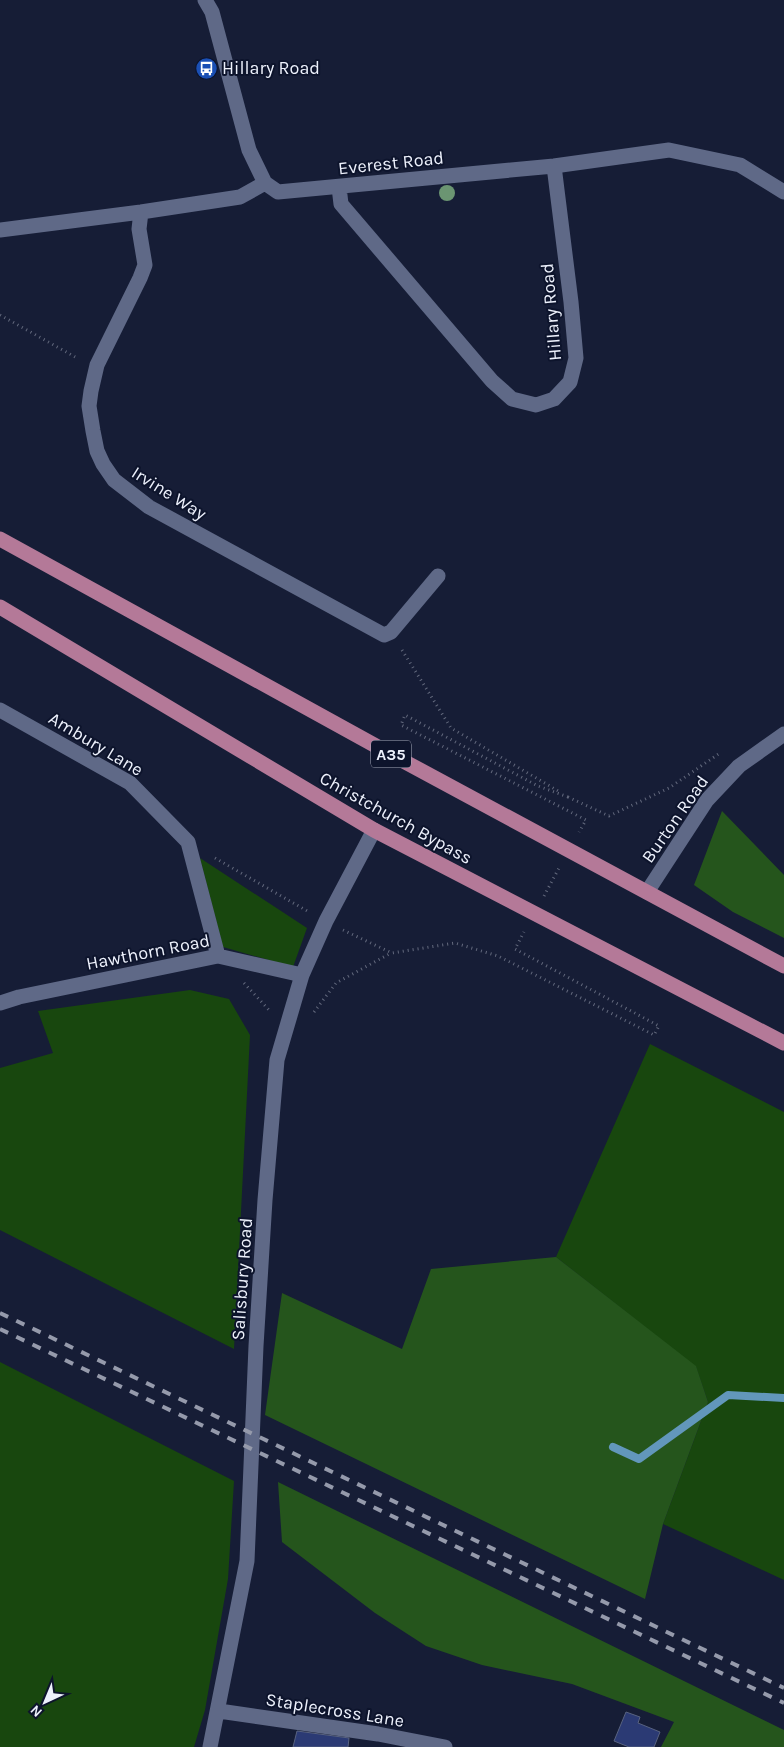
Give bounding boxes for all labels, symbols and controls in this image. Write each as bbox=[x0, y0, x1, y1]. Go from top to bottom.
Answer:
bus stop icon: Hillary Road bbox=[194, 56, 218, 80]
place label: Hillary Road bbox=[222, 57, 320, 79]
street label: Everest Road bbox=[337, 147, 445, 179]
street label: Hillary Road bbox=[536, 262, 566, 362]
street label: Irvine Way bbox=[127, 461, 211, 525]
street label: Ambury Lane bbox=[45, 707, 147, 781]
road number: A35 bbox=[371, 741, 411, 768]
street label: Christchurch Bypass bbox=[316, 767, 476, 869]
street label: Burton Road bbox=[637, 771, 713, 867]
street label: Hawthorn Road bbox=[84, 929, 212, 975]
street label: Salisbury Road bbox=[227, 1217, 257, 1341]
north arrow bbox=[20, 1677, 70, 1727]
street label: Staplecross Lane bbox=[264, 1688, 406, 1732]
text: N bbox=[27, 1701, 46, 1721]

